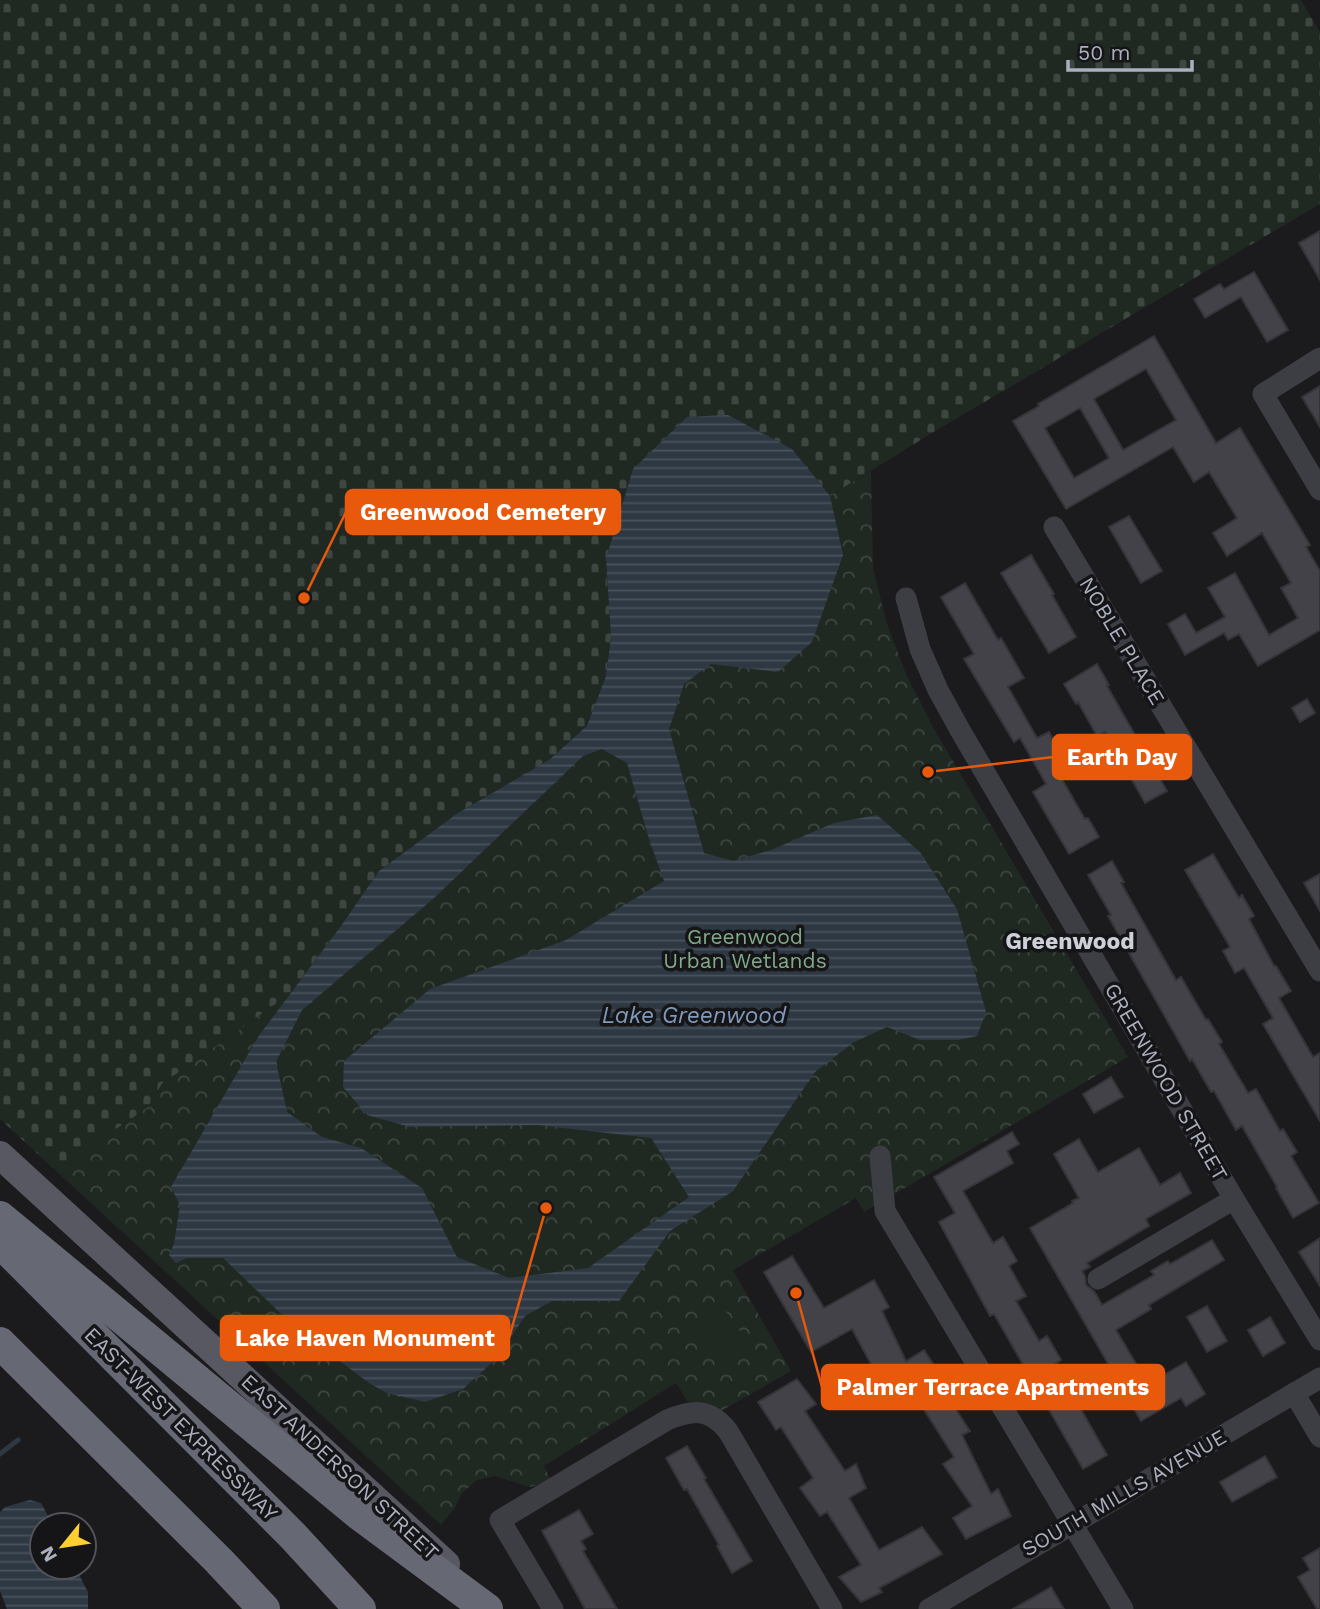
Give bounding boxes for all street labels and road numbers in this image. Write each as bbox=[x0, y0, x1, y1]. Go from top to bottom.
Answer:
street label: NOBLE PLACE bbox=[1074, 572, 1170, 709]
street label: GREENWOOD STREET bbox=[1100, 978, 1233, 1185]
street label: EAST-WEST EXPRESSWAY bbox=[79, 1322, 283, 1526]
street label: EAST ANDERSON STREET bbox=[236, 1369, 444, 1565]
street label: SOUTH MILLS AVENUE bbox=[1017, 1424, 1230, 1561]

